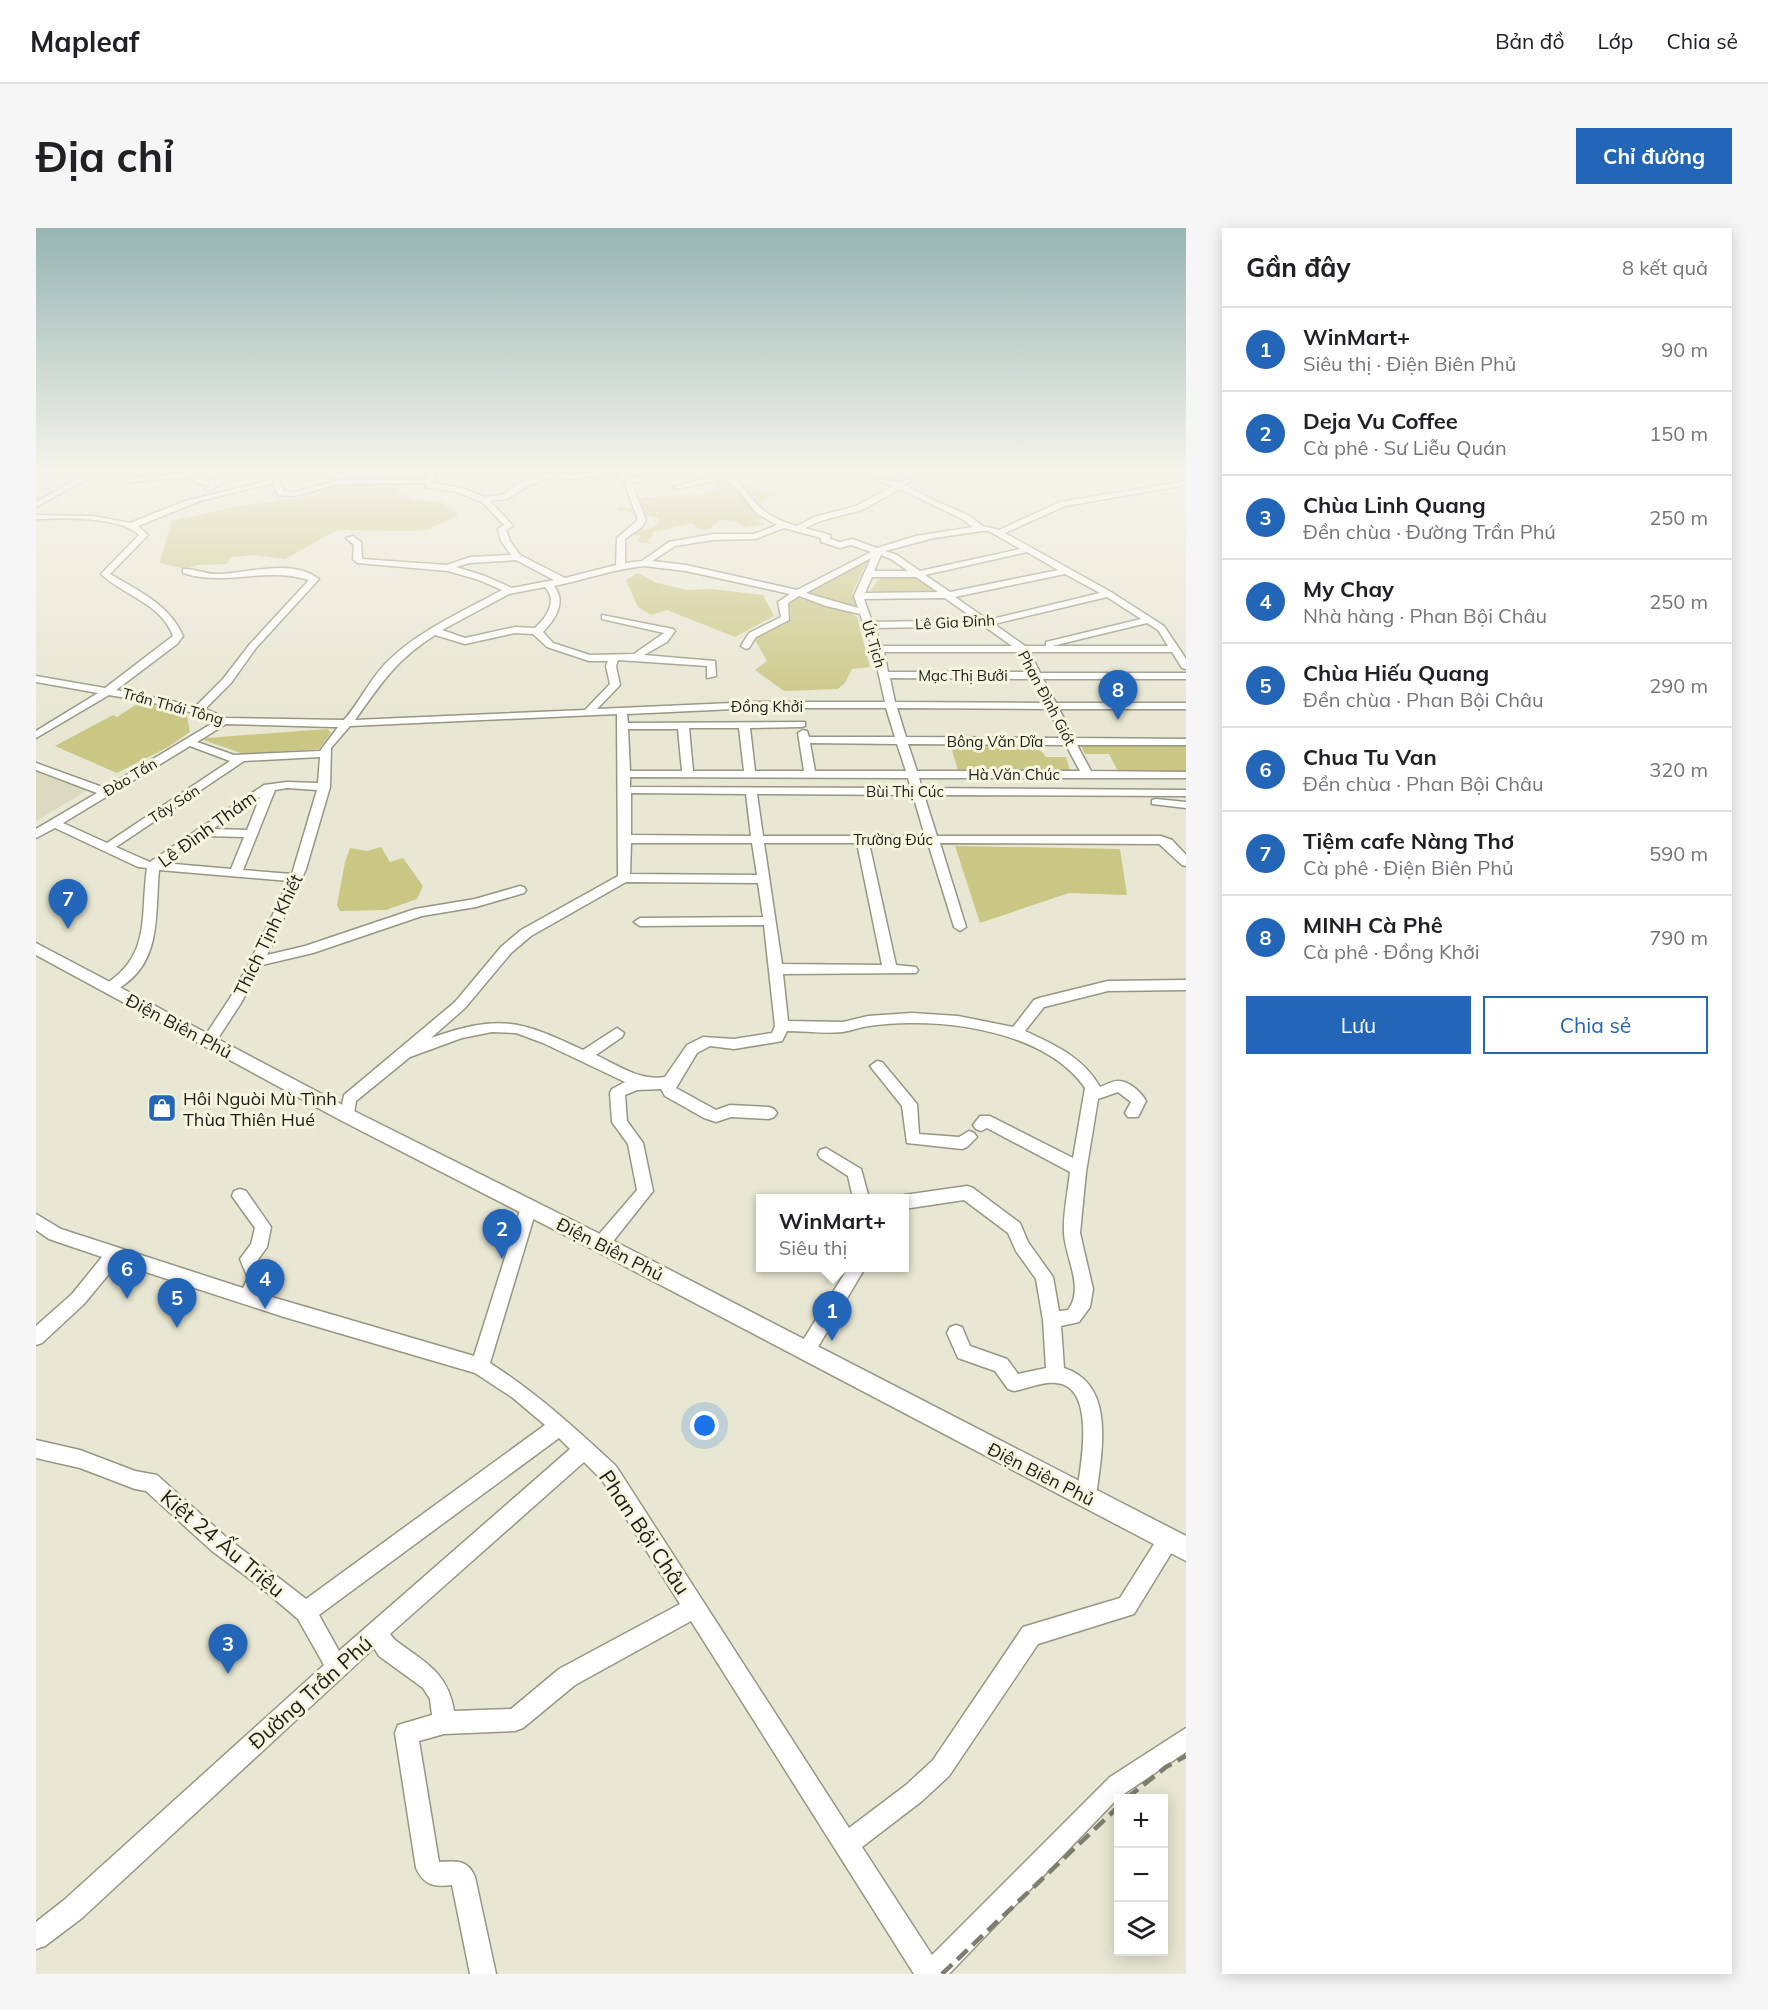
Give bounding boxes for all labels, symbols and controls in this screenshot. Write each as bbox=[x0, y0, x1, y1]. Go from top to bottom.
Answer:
text: Mapleaf bbox=[30, 24, 139, 59]
text: Bản đồ bbox=[1495, 28, 1564, 54]
text: Lớp bbox=[1597, 28, 1633, 54]
text: Chia sẻ bbox=[1666, 28, 1738, 54]
button: Chỉ đường bbox=[1576, 128, 1732, 184]
text: Địa chỉ bbox=[36, 130, 174, 183]
text: Gần đây bbox=[1246, 251, 1351, 284]
text: 8 kết quả bbox=[1622, 255, 1708, 280]
text: WinMart+ bbox=[1303, 323, 1410, 351]
text: 1 bbox=[1260, 337, 1272, 362]
text: 90 m bbox=[1661, 337, 1708, 362]
text: Siêu thị · Điện Biên Phủ bbox=[1303, 351, 1516, 376]
text: Deja Vu Coffee bbox=[1303, 407, 1458, 435]
text: 2 bbox=[1260, 421, 1272, 446]
text: 150 m bbox=[1649, 421, 1708, 446]
text: Cà phê · Sư Liễu Quán bbox=[1303, 435, 1507, 460]
text: Chùa Linh Quang bbox=[1303, 491, 1486, 519]
text: 3 bbox=[1260, 505, 1272, 530]
text: 250 m bbox=[1649, 505, 1708, 530]
text: Đền chùa · Đường Trần Phú bbox=[1303, 519, 1556, 544]
text: My Chay bbox=[1303, 575, 1394, 603]
text: 4 bbox=[1260, 589, 1272, 614]
text: 250 m bbox=[1649, 589, 1708, 614]
text: Nhà hàng · Phan Bội Châu bbox=[1303, 603, 1547, 628]
street label: Lê Gia Đỉnh bbox=[915, 610, 995, 634]
street label: Út Tịch bbox=[858, 618, 890, 670]
street label: Phan Đình Giót bbox=[1014, 647, 1080, 749]
text: Chùa Hiếu Quang bbox=[1303, 659, 1489, 687]
street label: Mạc Thị Bưởi bbox=[918, 666, 1008, 685]
pin: 8 bbox=[1098, 670, 1138, 720]
text: 5 bbox=[1260, 673, 1272, 698]
text: 290 m bbox=[1649, 673, 1708, 698]
street label: Trần Thái Tông bbox=[120, 683, 226, 729]
text: Đền chùa · Phan Bội Châu bbox=[1303, 687, 1544, 712]
street label: Đồng Khởi bbox=[731, 697, 803, 716]
street label: Bông Văn Dĩa bbox=[947, 732, 1043, 751]
text: Chua Tu Van bbox=[1303, 743, 1437, 771]
street label: Đào Tấn bbox=[100, 754, 160, 800]
text: 6 bbox=[1260, 757, 1272, 782]
text: 320 m bbox=[1649, 757, 1708, 782]
street label: Hà Văn Chúc bbox=[968, 765, 1060, 784]
text: Đền chùa · Phan Bội Châu bbox=[1303, 771, 1544, 796]
street label: Tây Sơn bbox=[145, 781, 203, 827]
street label: Bùi Thị Cúc bbox=[866, 782, 944, 801]
street label: Lê Đình Thám bbox=[153, 786, 261, 872]
text: Tiệm cafe Nàng Thơ bbox=[1303, 827, 1514, 855]
street label: Trường Đúc bbox=[853, 830, 933, 849]
text: 7 bbox=[1260, 841, 1272, 866]
text: 590 m bbox=[1649, 841, 1708, 866]
text: Cà phê · Điện Biên Phủ bbox=[1303, 855, 1514, 880]
street label: Thích Tịnh Khiết bbox=[228, 870, 308, 1000]
pin: 7 bbox=[48, 880, 87, 929]
text: MINH Cà Phê bbox=[1303, 911, 1443, 939]
text: 8 bbox=[1260, 925, 1272, 950]
text: 790 m bbox=[1649, 925, 1708, 950]
text: Cà phê · Đồng Khởi bbox=[1303, 939, 1480, 964]
street label: Điện Biên Phủ bbox=[122, 988, 236, 1064]
button: Lưu bbox=[1246, 996, 1471, 1054]
button: Chia sẻ bbox=[1483, 996, 1708, 1054]
place label: Hôi Nguòi Mù Tình Thùa Thiên Hué bbox=[183, 1087, 337, 1131]
shop icon: Hôi Nguòi Mù Tình Thùa Thiên Hué bbox=[146, 1092, 178, 1124]
popup bbox=[756, 1194, 909, 1272]
text: WinMart+ bbox=[779, 1207, 886, 1235]
pin: 2 bbox=[482, 1210, 522, 1259]
street label: Điện Biên Phủ bbox=[553, 1212, 667, 1286]
text: Siêu thị bbox=[779, 1235, 847, 1260]
pin: 6 bbox=[108, 1250, 146, 1299]
pin: 4 bbox=[246, 1260, 284, 1309]
pin: 5 bbox=[158, 1278, 196, 1328]
pin: 1 bbox=[812, 1292, 852, 1341]
your location bbox=[690, 1411, 719, 1440]
street label: Điện Biên Phủ bbox=[984, 1437, 1098, 1511]
street label: Phan Bội Châu bbox=[594, 1465, 696, 1599]
street label: Kiệt 24 Ấu Triệu bbox=[156, 1483, 291, 1602]
pin: 3 bbox=[208, 1624, 248, 1674]
street label: Đường Trần Phú bbox=[243, 1630, 377, 1754]
map controls bbox=[1114, 1794, 1168, 1956]
button: + bbox=[1114, 1794, 1168, 1848]
button: − bbox=[1114, 1848, 1168, 1902]
button: layers bbox=[1114, 1902, 1168, 1956]

